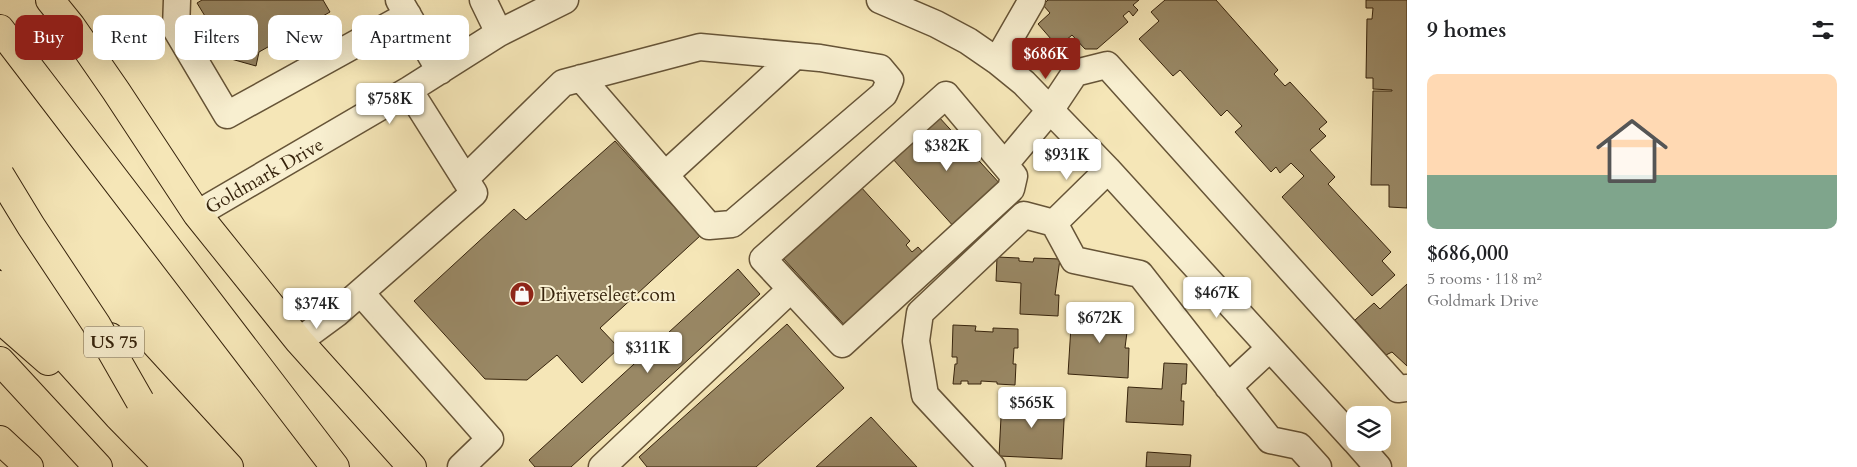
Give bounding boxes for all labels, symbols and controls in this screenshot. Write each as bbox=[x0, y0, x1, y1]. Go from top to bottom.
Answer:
chip: Buy bbox=[15, 15, 83, 60]
chip: Rent bbox=[93, 15, 165, 60]
chip: Filters bbox=[175, 15, 258, 60]
chip: New bbox=[268, 15, 342, 60]
chip: Apartment bbox=[352, 15, 469, 60]
text: 9 homes bbox=[1427, 16, 1506, 45]
icon: filters bbox=[1809, 16, 1837, 44]
pin: $686K bbox=[1011, 38, 1081, 80]
text: $686K bbox=[1023, 43, 1069, 65]
pin: $758K bbox=[355, 82, 425, 125]
text: $758K bbox=[367, 88, 413, 110]
icon: home bbox=[1587, 106, 1677, 196]
pin: $382K bbox=[912, 130, 982, 172]
street label: Goldmark Drive bbox=[201, 131, 328, 220]
text: $382K bbox=[924, 135, 970, 157]
pin: $931K bbox=[1032, 138, 1102, 181]
text: $931K bbox=[1044, 144, 1090, 166]
text: $686,000 bbox=[1427, 239, 1508, 268]
text: 5 rooms · 118 m² bbox=[1427, 268, 1542, 290]
pin: $467K bbox=[1182, 276, 1252, 319]
shop icon: Driverselect.com bbox=[509, 281, 535, 307]
place label: Driverselect.com bbox=[540, 282, 677, 308]
text: $467K bbox=[1194, 282, 1240, 304]
pin: $374K bbox=[282, 288, 352, 330]
text: Goldmark Drive bbox=[1427, 290, 1539, 312]
text: $374K bbox=[294, 293, 340, 315]
pin: $672K bbox=[1065, 302, 1135, 344]
text: $672K bbox=[1077, 307, 1123, 329]
road number: US 75 bbox=[84, 327, 144, 358]
pin: $311K bbox=[613, 332, 683, 374]
text: $311K bbox=[625, 337, 671, 359]
pin: $565K bbox=[997, 386, 1067, 429]
text: $565K bbox=[1009, 392, 1055, 414]
map controls bbox=[1346, 406, 1391, 451]
button: layers bbox=[1346, 406, 1391, 451]

